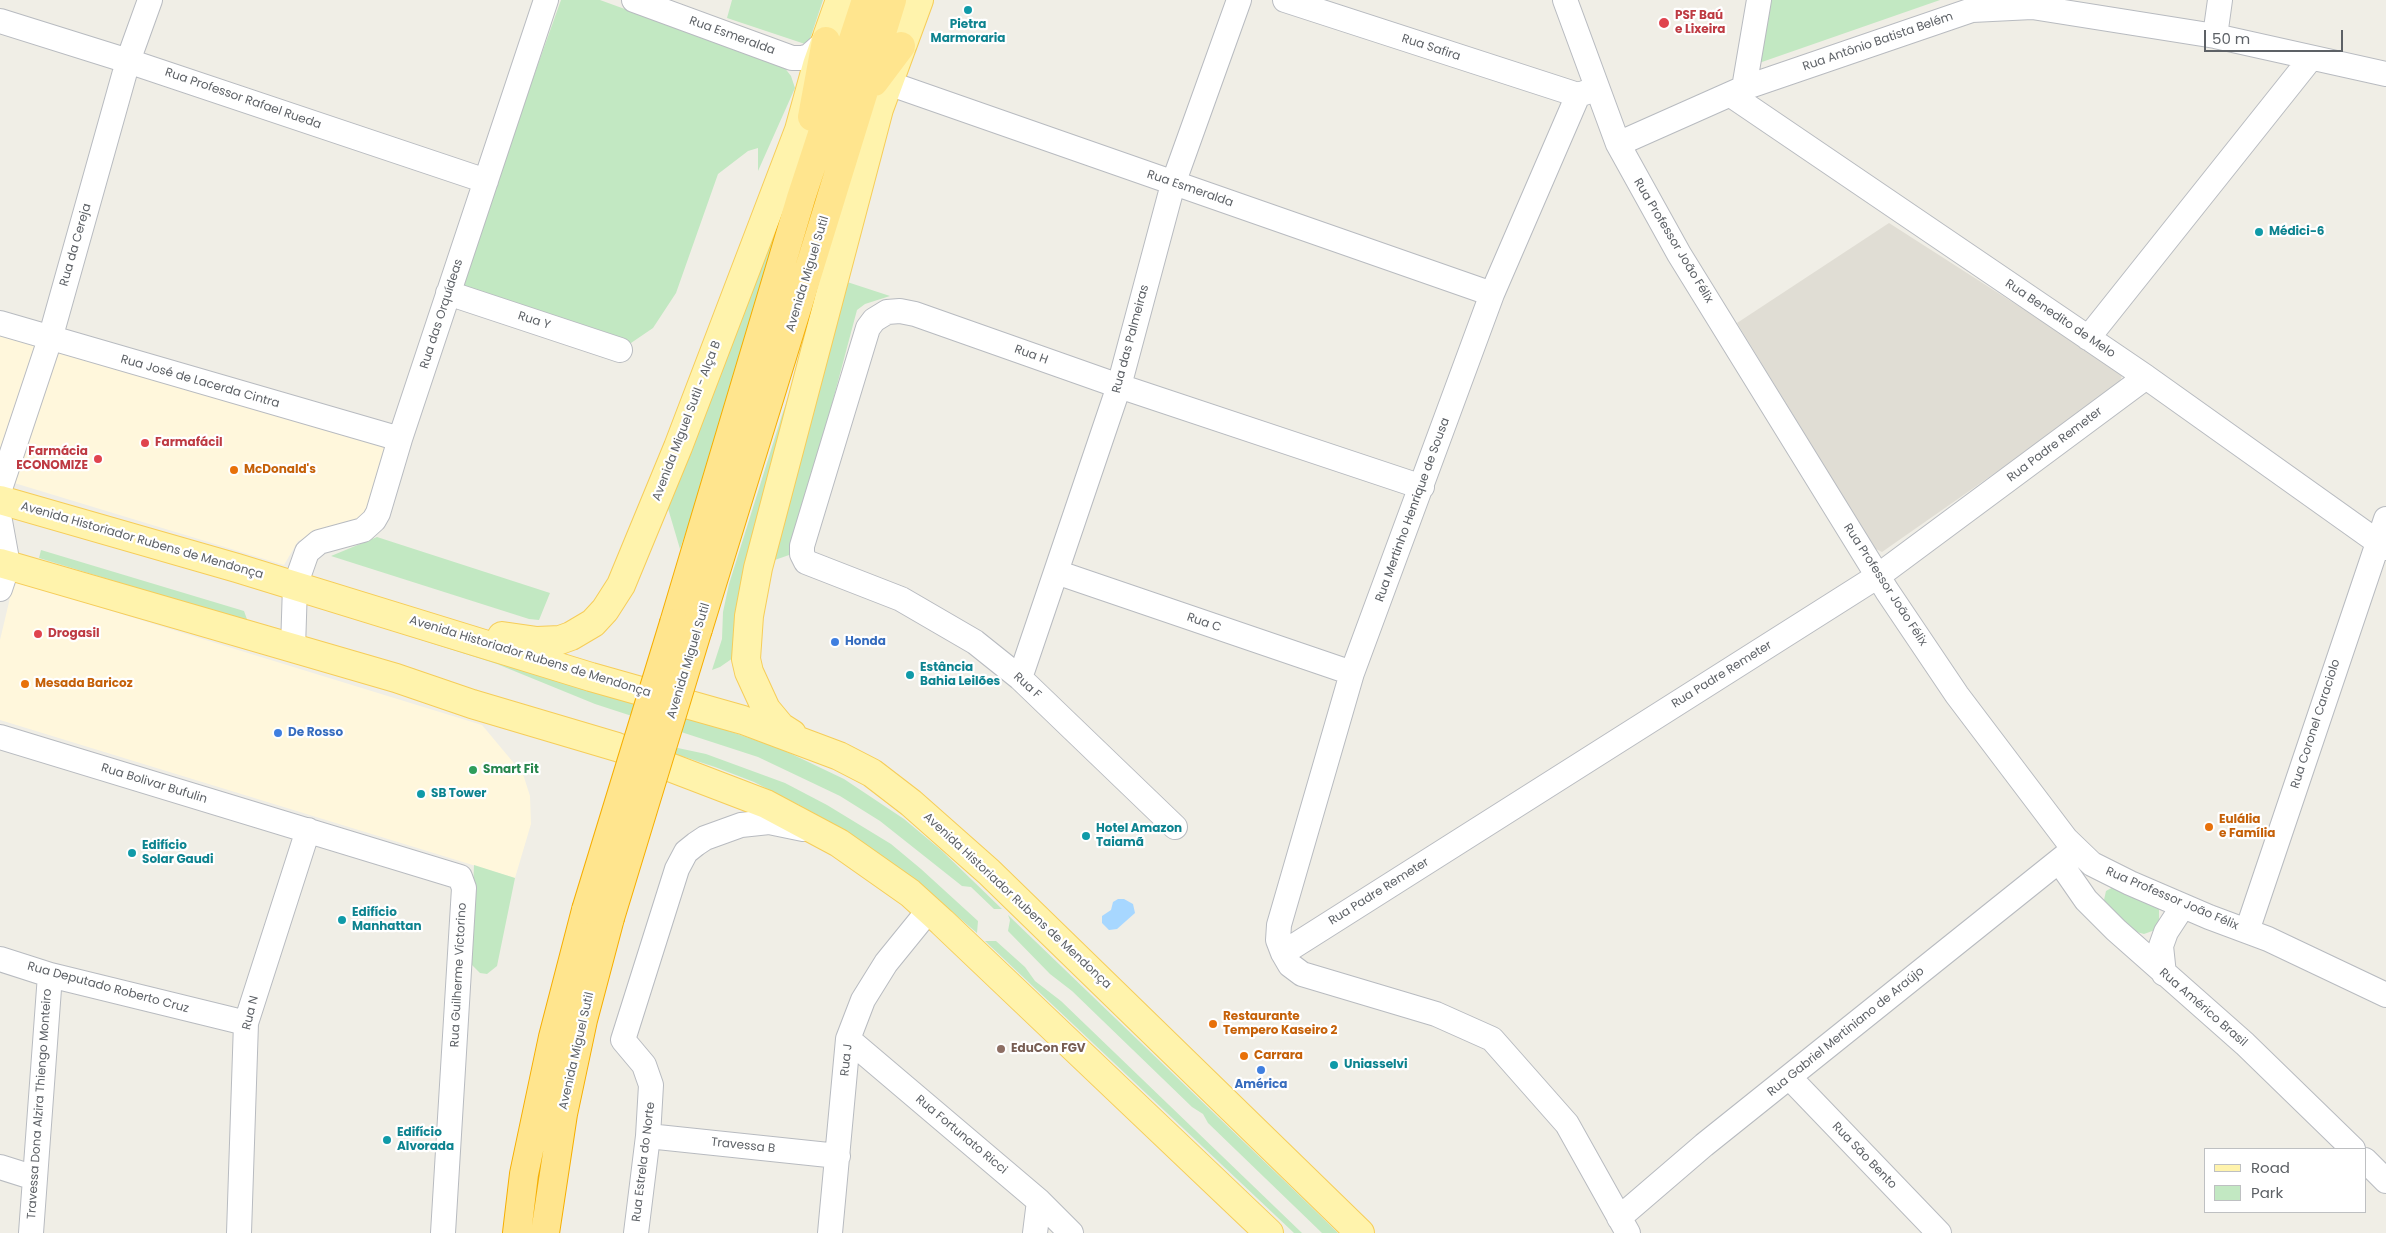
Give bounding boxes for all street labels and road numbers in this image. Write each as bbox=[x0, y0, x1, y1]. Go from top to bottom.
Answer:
street label: Rua Antônio Batista Belém bbox=[1801, 9, 1955, 75]
street label: Rua Esmeralda bbox=[687, 14, 777, 58]
street label: Rua Safira bbox=[1400, 32, 1462, 64]
street label: Rua Professor Rafael Rueda bbox=[163, 65, 323, 133]
street label: Rua Esmeralda bbox=[1145, 167, 1235, 211]
street label: Rua Professor João Félix bbox=[1630, 176, 1716, 306]
street label: Rua da Cereja bbox=[57, 202, 95, 288]
street label: Avenida Miguel Sutil bbox=[784, 215, 832, 333]
street label: Rua das Orquídeas bbox=[417, 257, 467, 371]
street label: Rua Benedito de Melo bbox=[2002, 277, 2118, 361]
street label: Rua das Palmeiras bbox=[1110, 283, 1152, 395]
street label: Rua Y bbox=[516, 309, 552, 333]
street label: Avenida Miguel Sutil - Alça B bbox=[650, 339, 724, 503]
street label: Rua H bbox=[1012, 342, 1050, 368]
street label: Rua José de Lacerda Cintra bbox=[119, 352, 281, 412]
street label: Rua Padre Remeter bbox=[2005, 405, 2105, 485]
street label: Rua Mertinho Henrique de Sousa bbox=[1373, 416, 1453, 604]
street label: Avenida Historiador Rubens de Mendonça bbox=[19, 499, 265, 583]
street label: Rua Professor João Félix bbox=[1840, 521, 1930, 649]
street label: Avenida Miguel Sutil bbox=[665, 602, 713, 720]
street label: Rua C bbox=[1185, 610, 1223, 636]
street label: Avenida Historiador Rubens de Mendonça bbox=[408, 613, 652, 701]
street label: Rua Padre Remeter bbox=[1669, 638, 1775, 712]
street label: Rua Coronel Caraciolo bbox=[2288, 657, 2344, 791]
street label: Rua F bbox=[1010, 670, 1044, 702]
street label: Rua Bolivar Bufulin bbox=[99, 761, 209, 807]
street label: Avenida Historiador Rubens de Mendonça bbox=[920, 810, 1114, 992]
street label: Rua Padre Remeter bbox=[1326, 855, 1432, 929]
street label: Rua Professor João Félix bbox=[2103, 864, 2241, 934]
street label: Rua Guilherme Victorino bbox=[448, 902, 470, 1048]
street label: Rua Deputado Roberto Cruz bbox=[26, 959, 190, 1017]
street label: Rua Gabriel Mertiniano de Araújo bbox=[1765, 964, 1927, 1100]
street label: Rua Américo Brasil bbox=[2156, 966, 2250, 1050]
street label: Travessa Dona Alzira Thiengo Monteiro bbox=[25, 988, 55, 1220]
street label: Avenida Miguel Sutil bbox=[556, 991, 598, 1111]
street label: Rua N bbox=[240, 994, 262, 1032]
street label: Rua J bbox=[838, 1043, 856, 1077]
street label: Rua Fortunato Ricci bbox=[912, 1092, 1010, 1178]
street label: Rua Estrela do Norte bbox=[630, 1101, 658, 1223]
street label: Rua São Bento bbox=[1829, 1120, 1899, 1192]
street label: Travessa B bbox=[710, 1135, 776, 1157]

